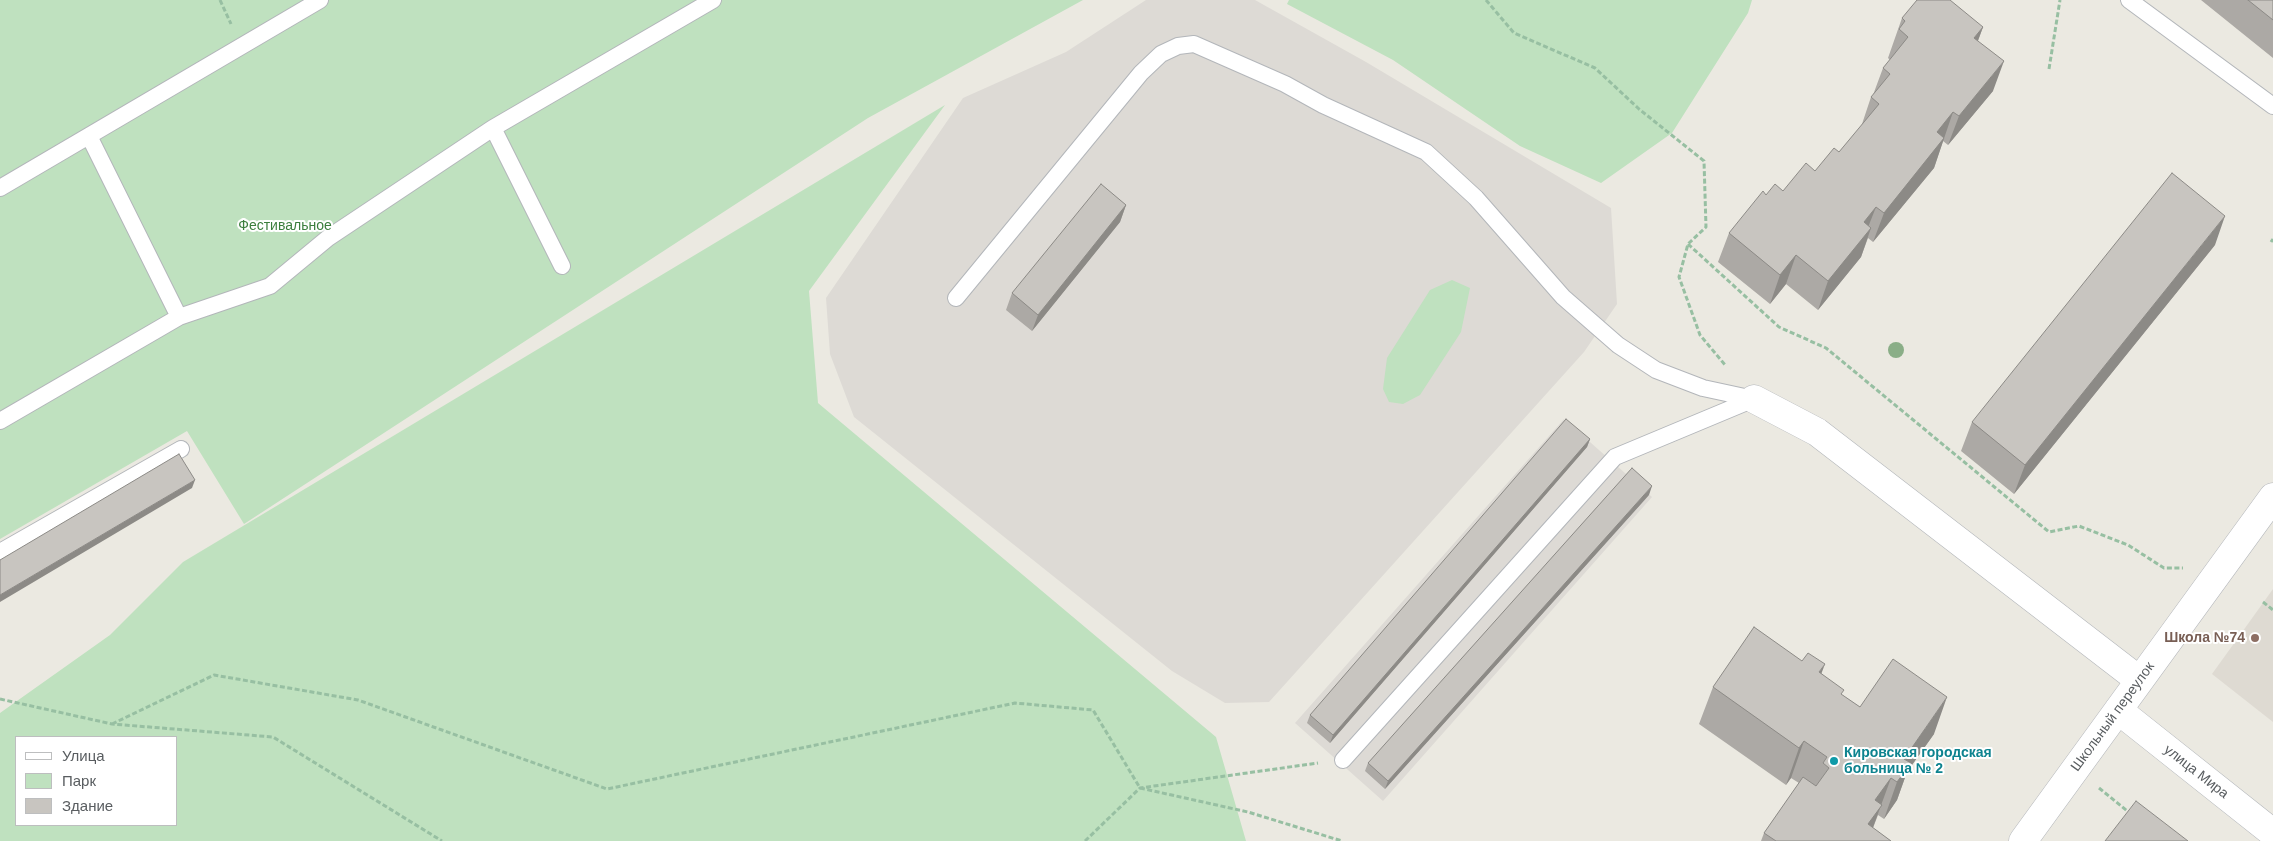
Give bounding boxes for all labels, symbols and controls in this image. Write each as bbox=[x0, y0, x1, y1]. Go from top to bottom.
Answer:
park label: Фестивальное bbox=[238, 218, 332, 234]
place label: Школа №74 bbox=[2164, 630, 2245, 646]
marker: Школа №74 bbox=[2249, 632, 2261, 644]
street label: Школьный переулок bbox=[2068, 659, 2158, 775]
legend bbox=[15, 736, 178, 826]
street label: улица Мира bbox=[2160, 742, 2232, 802]
place label: Кировская городская больница № 2 bbox=[1844, 745, 1992, 778]
text: Улица bbox=[62, 747, 105, 764]
marker: Кировская городская больница № 2 bbox=[1828, 755, 1840, 767]
text: Парк bbox=[62, 772, 96, 789]
text: Здание bbox=[62, 797, 113, 814]

